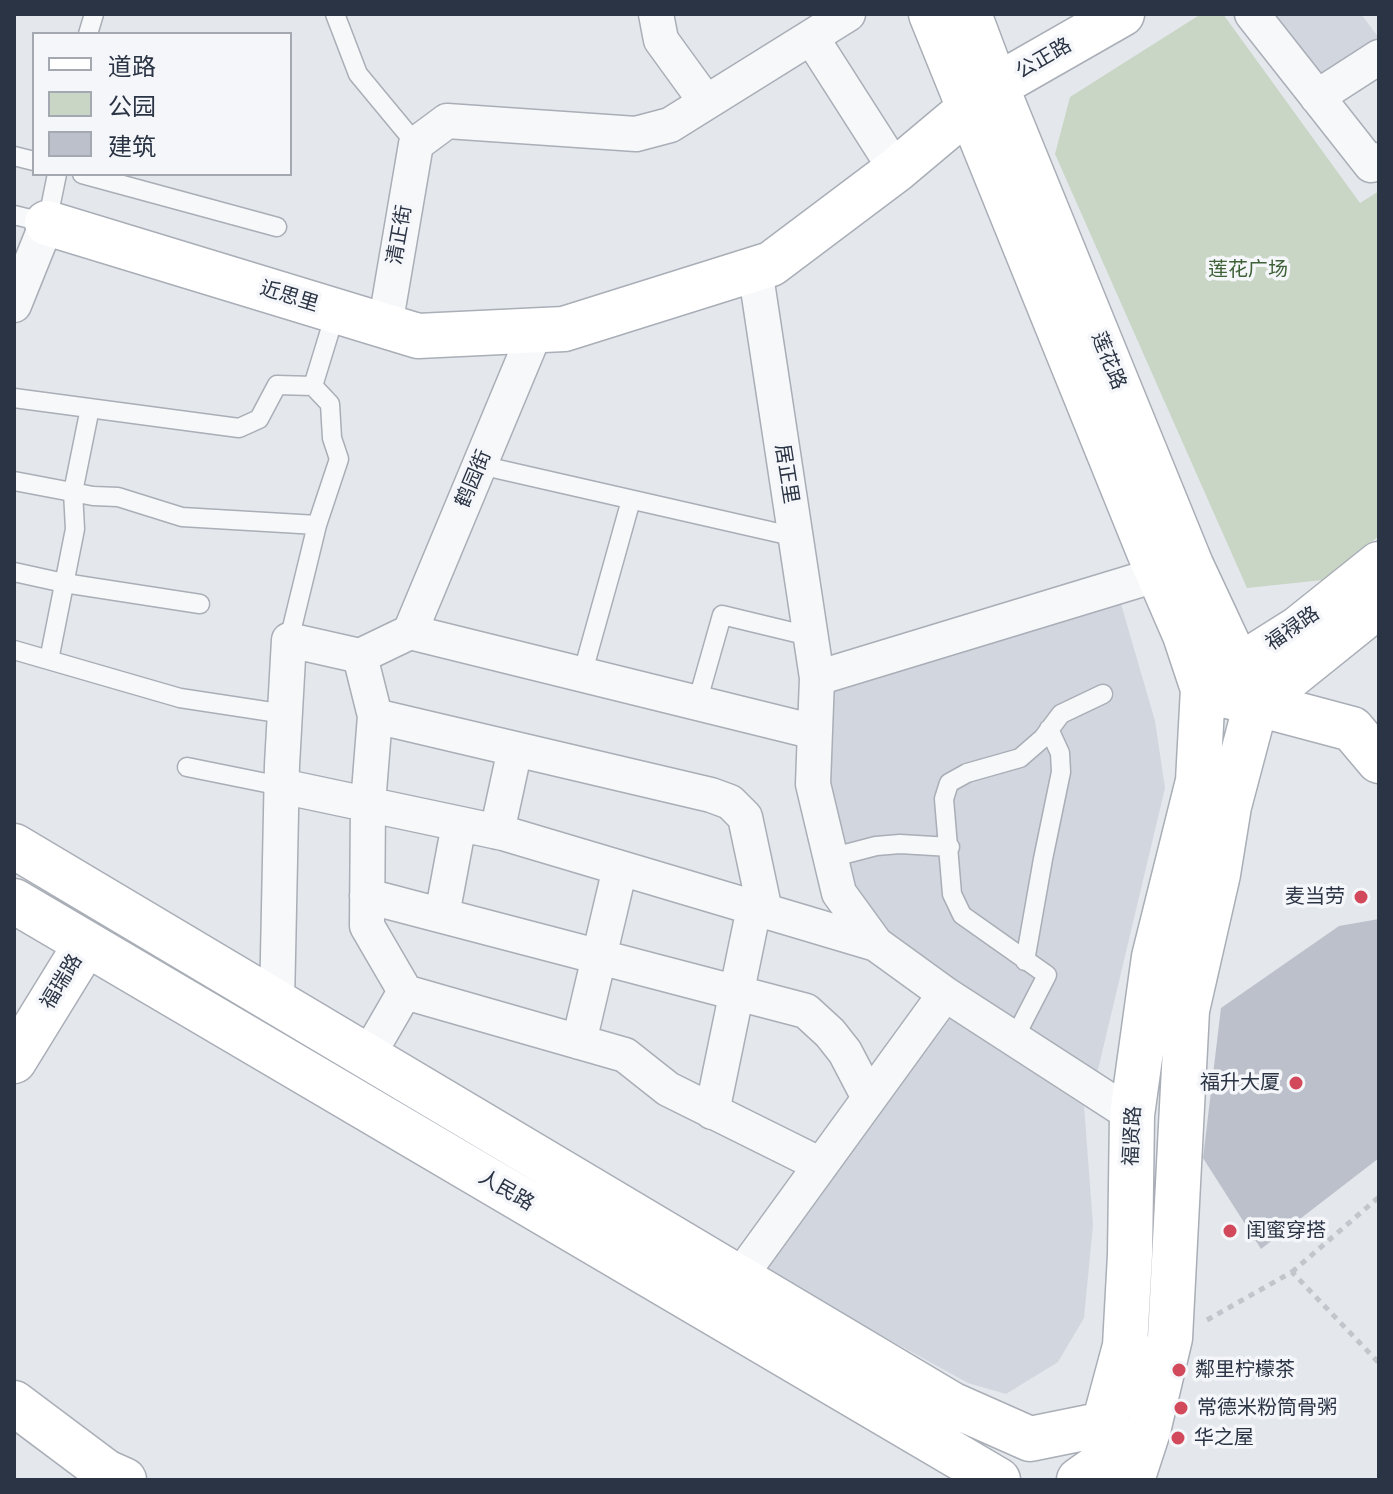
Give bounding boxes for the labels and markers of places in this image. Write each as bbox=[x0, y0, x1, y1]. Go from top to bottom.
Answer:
place label: 麦当劳 bbox=[1285, 885, 1345, 909]
marker: 麦当劳 bbox=[1352, 888, 1370, 906]
place label: 福升大厦 bbox=[1200, 1071, 1280, 1095]
marker: 福升大厦 bbox=[1287, 1074, 1305, 1092]
place label: 闺蜜穿搭 bbox=[1246, 1219, 1326, 1243]
marker: 闺蜜穿搭 bbox=[1221, 1222, 1239, 1240]
place label: 鄰里柠檬茶 bbox=[1195, 1358, 1295, 1382]
marker: 鄰里柠檬茶 bbox=[1170, 1361, 1188, 1379]
place label: 常德米粉筒骨粥 bbox=[1197, 1396, 1337, 1420]
marker: 常德米粉筒骨粥 bbox=[1172, 1399, 1190, 1417]
place label: 华之屋 bbox=[1194, 1426, 1254, 1450]
marker: 华之屋 bbox=[1169, 1429, 1187, 1447]

